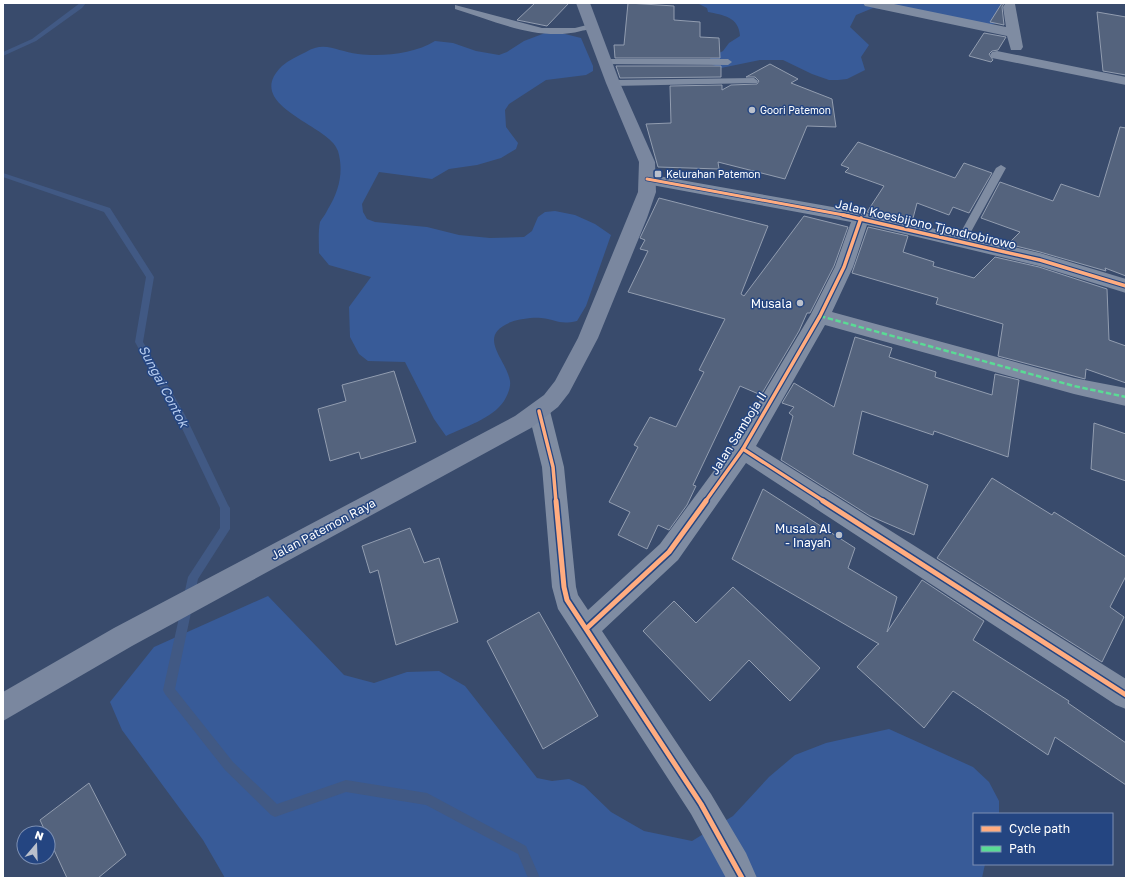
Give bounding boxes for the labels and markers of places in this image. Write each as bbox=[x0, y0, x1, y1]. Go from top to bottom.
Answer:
place label: Goori Patemon bbox=[760, 104, 831, 116]
marker: Goori Patemon bbox=[747, 105, 757, 115]
place label: Kelurahan Patemon bbox=[666, 168, 760, 180]
marker: Kelurahan Patemon bbox=[653, 169, 663, 179]
place label: Musala bbox=[751, 296, 792, 311]
marker: Musala bbox=[795, 298, 805, 308]
place label: Musala Al - Inayah bbox=[775, 521, 831, 550]
marker: Musala Al - Inayah bbox=[834, 530, 844, 540]

